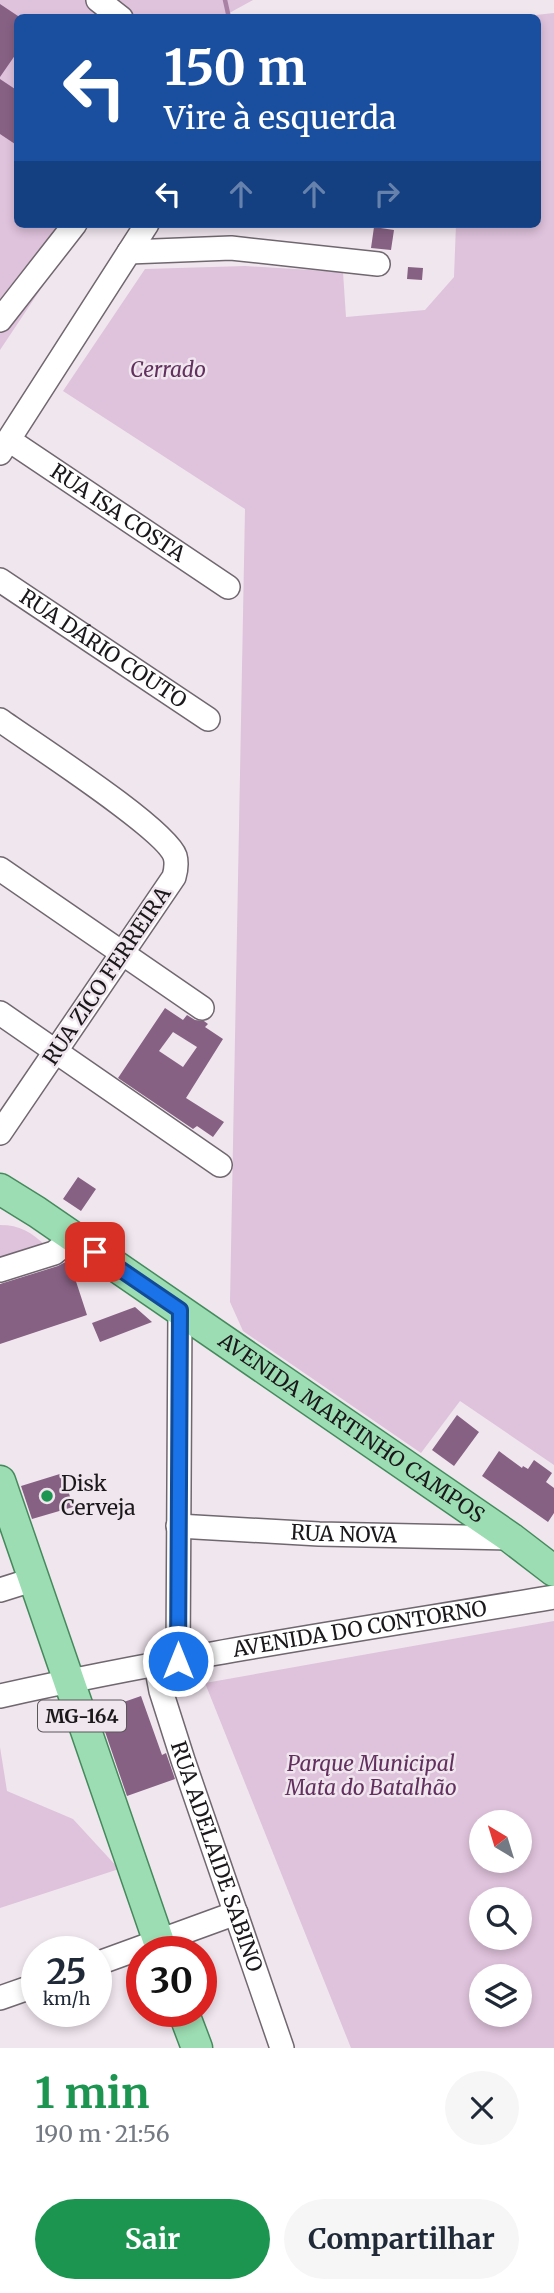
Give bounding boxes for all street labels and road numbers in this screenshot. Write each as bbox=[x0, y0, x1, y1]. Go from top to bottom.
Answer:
street label: RUA ISA COSTA bbox=[45, 458, 191, 568]
street label: RUA DÁRIO COUTO bbox=[15, 583, 192, 714]
street label: RUA ZICO FERREIRA bbox=[37, 881, 176, 1070]
street label: AVENIDA MARTINHO CAMPOS bbox=[212, 1326, 490, 1529]
street label: RUA NOVA bbox=[290, 1518, 397, 1549]
street label: AVENIDA DO CONTORNO bbox=[230, 1594, 489, 1663]
road number: MG-164 bbox=[38, 1700, 126, 1732]
street label: RUA ADELAIDE SABINO bbox=[165, 1738, 269, 1975]

